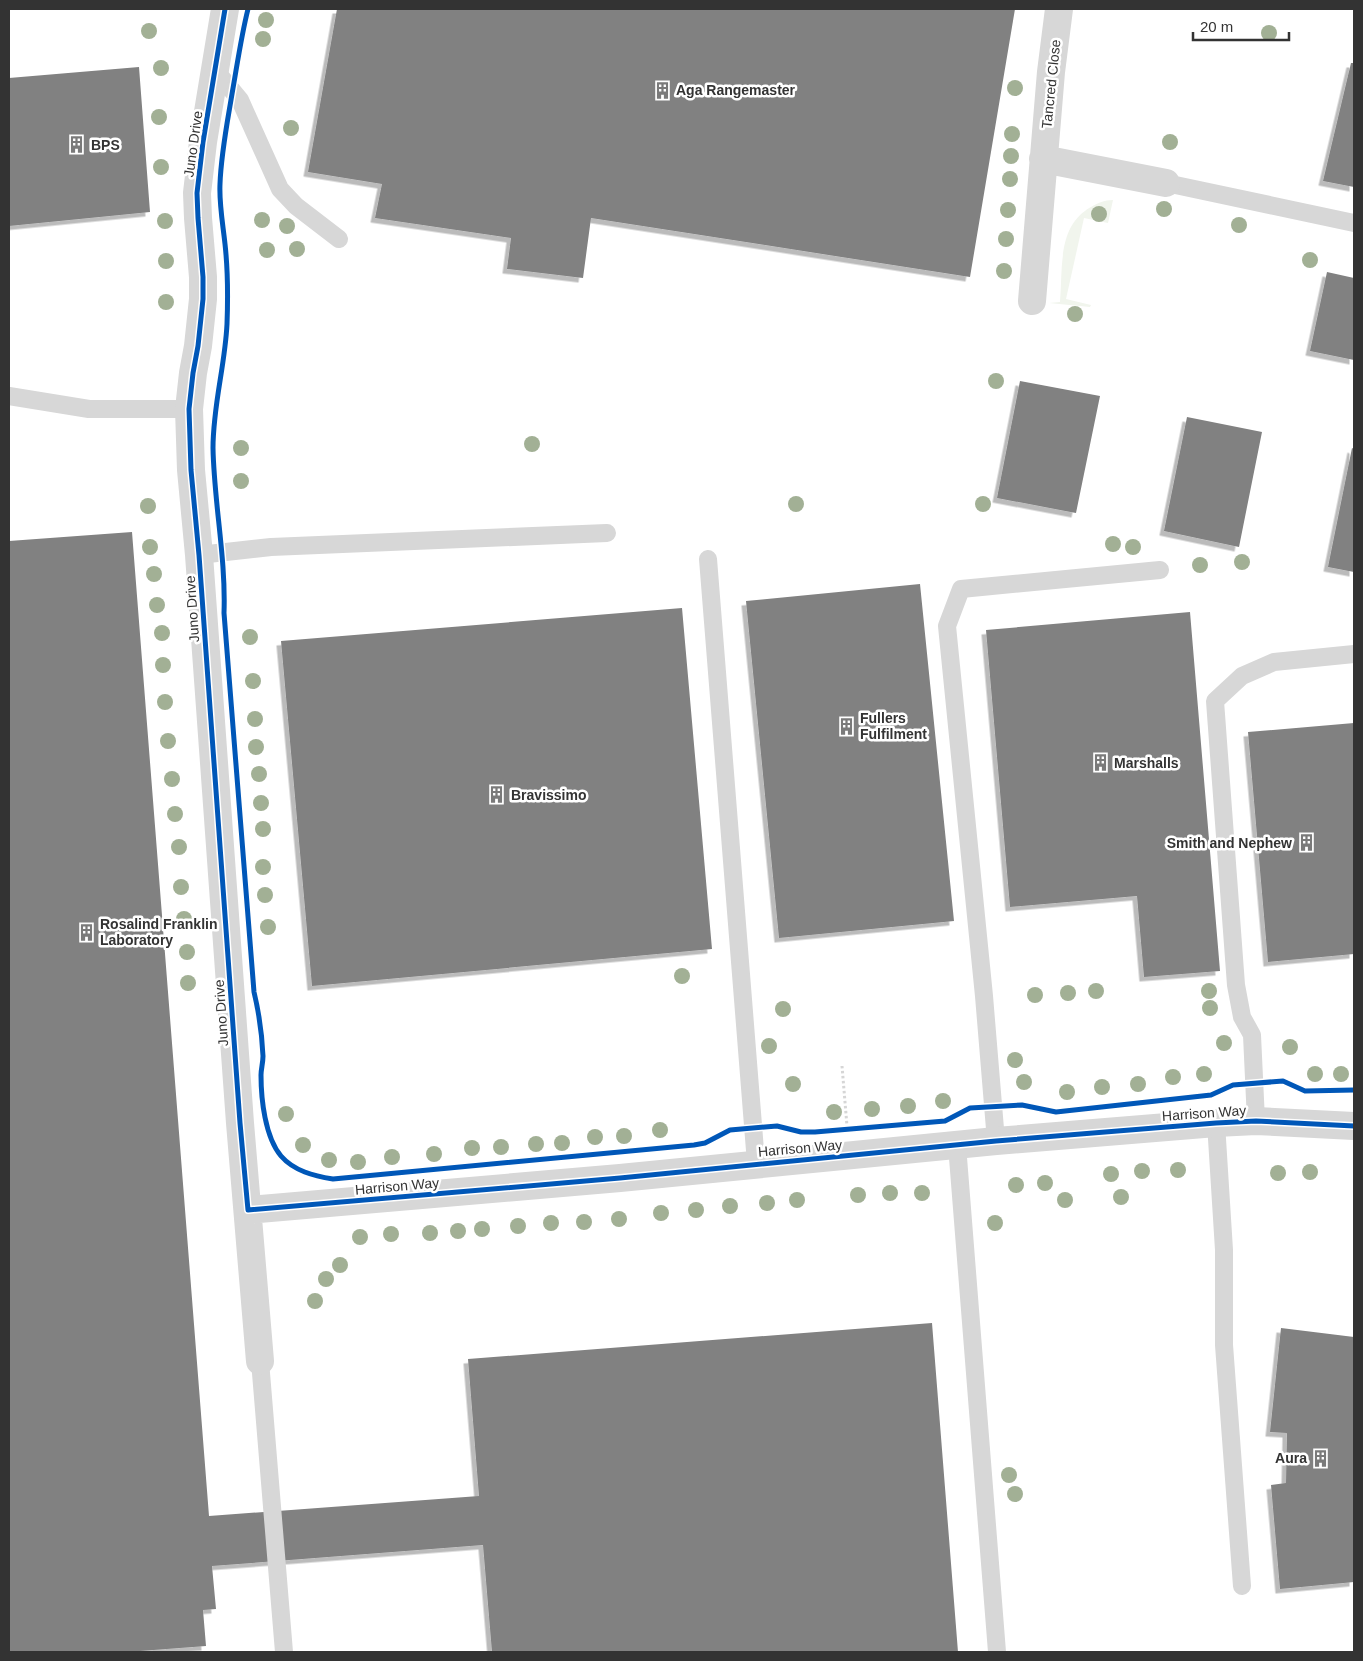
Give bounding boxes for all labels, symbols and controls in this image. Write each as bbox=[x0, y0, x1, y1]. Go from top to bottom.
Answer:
scale bar bbox=[1193, 10, 1289, 42]
text: 20 m bbox=[1200, 18, 1233, 35]
street label: Tancred Close bbox=[1038, 38, 1064, 129]
building icon: Aga Rangemaster bbox=[652, 80, 672, 100]
place label: Aga Rangemaster bbox=[676, 82, 796, 98]
street label: Juno Drive bbox=[180, 110, 206, 178]
building icon: BPS bbox=[67, 135, 87, 155]
place label: BPS bbox=[91, 137, 120, 153]
street label: Juno Drive bbox=[182, 575, 202, 643]
place label: Fullers Fulfilment bbox=[860, 710, 927, 742]
building icon: Fullers Fulfilment bbox=[836, 716, 856, 736]
building icon: Marshalls bbox=[1090, 753, 1110, 773]
place label: Marshalls bbox=[1114, 755, 1179, 771]
building icon: Bravissimo bbox=[487, 785, 507, 805]
place label: Bravissimo bbox=[511, 787, 586, 803]
building icon: Smith and Nephew bbox=[1296, 833, 1316, 853]
place label: Smith and Nephew bbox=[1167, 835, 1292, 851]
place label: Rosalind Franklin Laboratory bbox=[100, 916, 217, 948]
building icon: Rosalind Franklin Laboratory bbox=[76, 922, 96, 942]
street label: Juno Drive bbox=[211, 979, 231, 1047]
street label: Harrison Way bbox=[1161, 1102, 1247, 1124]
street label: Harrison Way bbox=[757, 1136, 843, 1160]
street label: Harrison Way bbox=[354, 1174, 440, 1198]
building icon: Aura bbox=[1311, 1448, 1331, 1468]
place label: Aura bbox=[1275, 1450, 1307, 1466]

